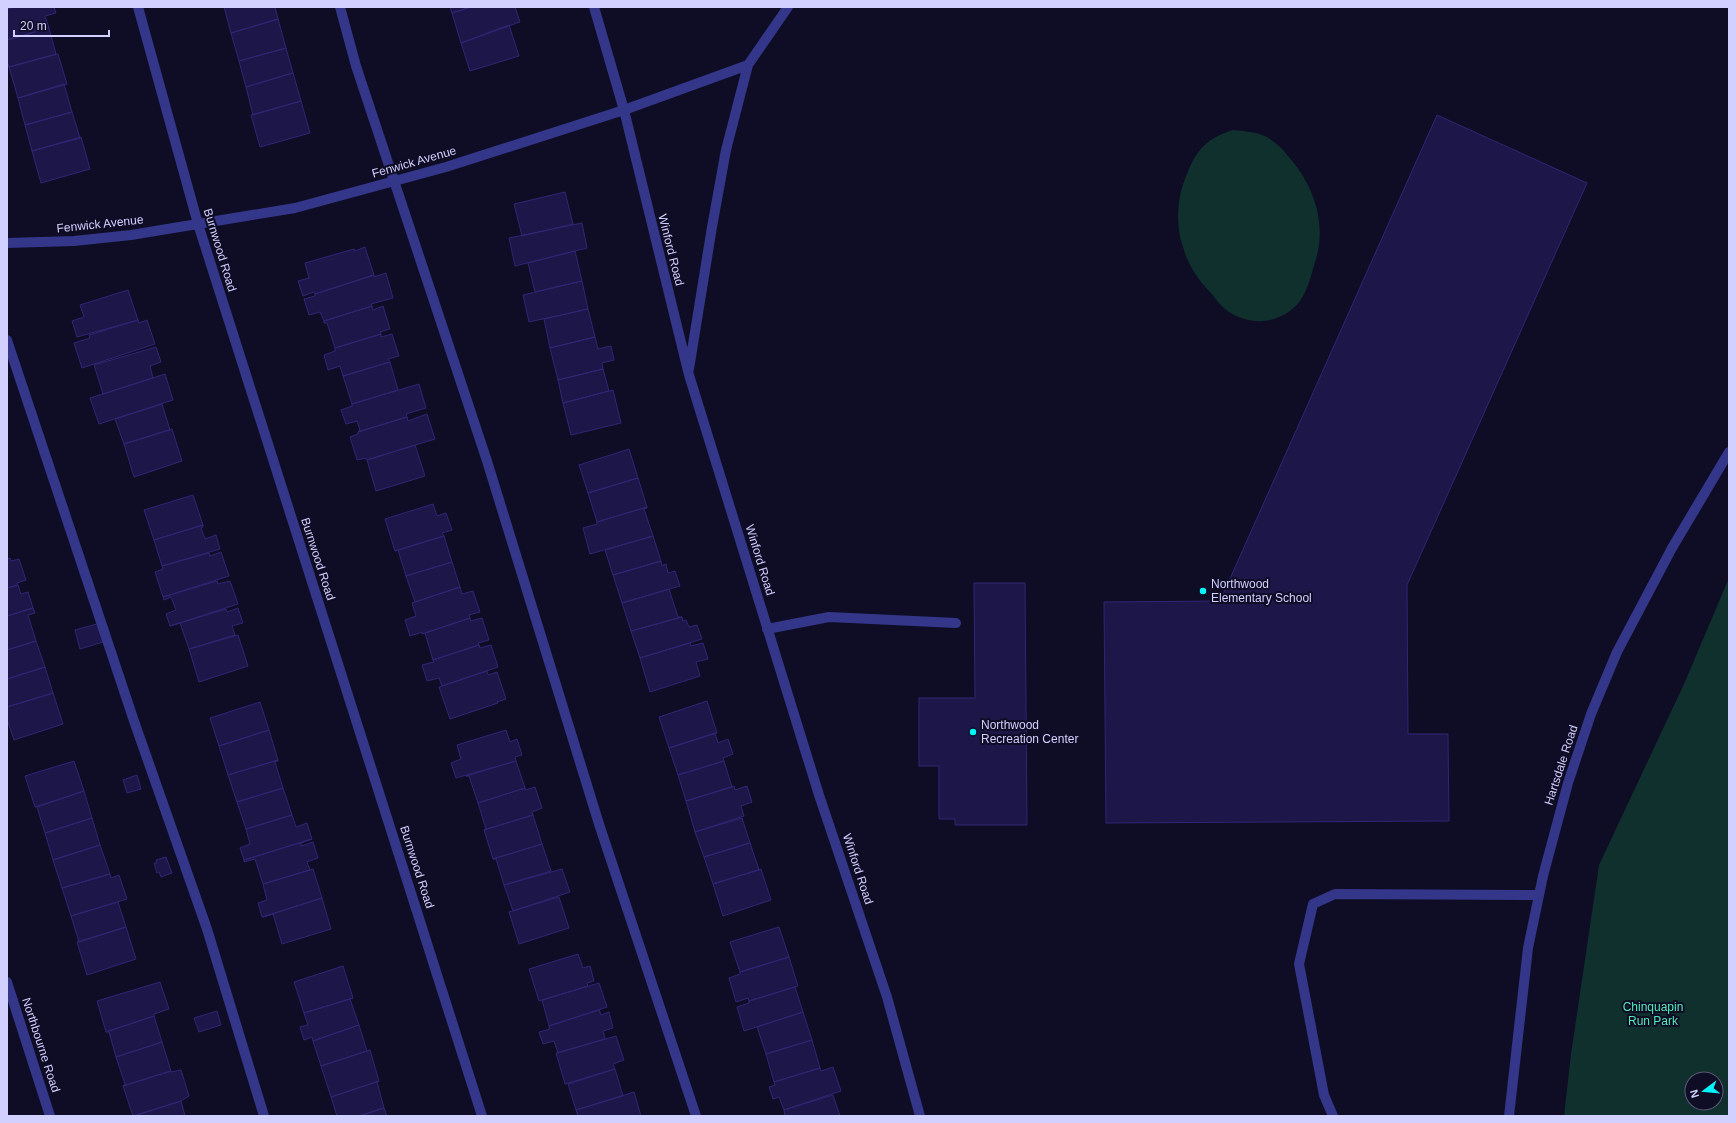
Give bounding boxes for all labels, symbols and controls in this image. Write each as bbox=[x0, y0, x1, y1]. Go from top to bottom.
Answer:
scale bar bbox=[14, 12, 109, 38]
text: 20 m bbox=[20, 19, 47, 33]
street label: Fenwick Avenue bbox=[370, 143, 458, 181]
street label: Burnwood Road bbox=[201, 207, 239, 293]
street label: Fenwick Avenue bbox=[56, 212, 144, 236]
street label: Winford Road bbox=[655, 213, 687, 287]
street label: Burnwood Road bbox=[298, 516, 338, 602]
street label: Winford Road bbox=[743, 523, 777, 597]
place label: Northwood Elementary School bbox=[1211, 577, 1312, 605]
marker: Northwood Elementary School bbox=[1198, 586, 1208, 596]
place label: Northwood Recreation Center bbox=[981, 718, 1078, 746]
street label: Hartsdale Road bbox=[1541, 723, 1581, 807]
marker: Northwood Recreation Center bbox=[968, 727, 978, 737]
street label: Burnwood Road bbox=[397, 824, 437, 910]
street label: Winford Road bbox=[840, 832, 876, 906]
street label: Northbourne Road bbox=[19, 996, 63, 1094]
park label: Chinquapin Run Park bbox=[1623, 1000, 1683, 1028]
north arrow bbox=[1684, 1071, 1724, 1111]
text: N bbox=[1688, 1088, 1701, 1099]

